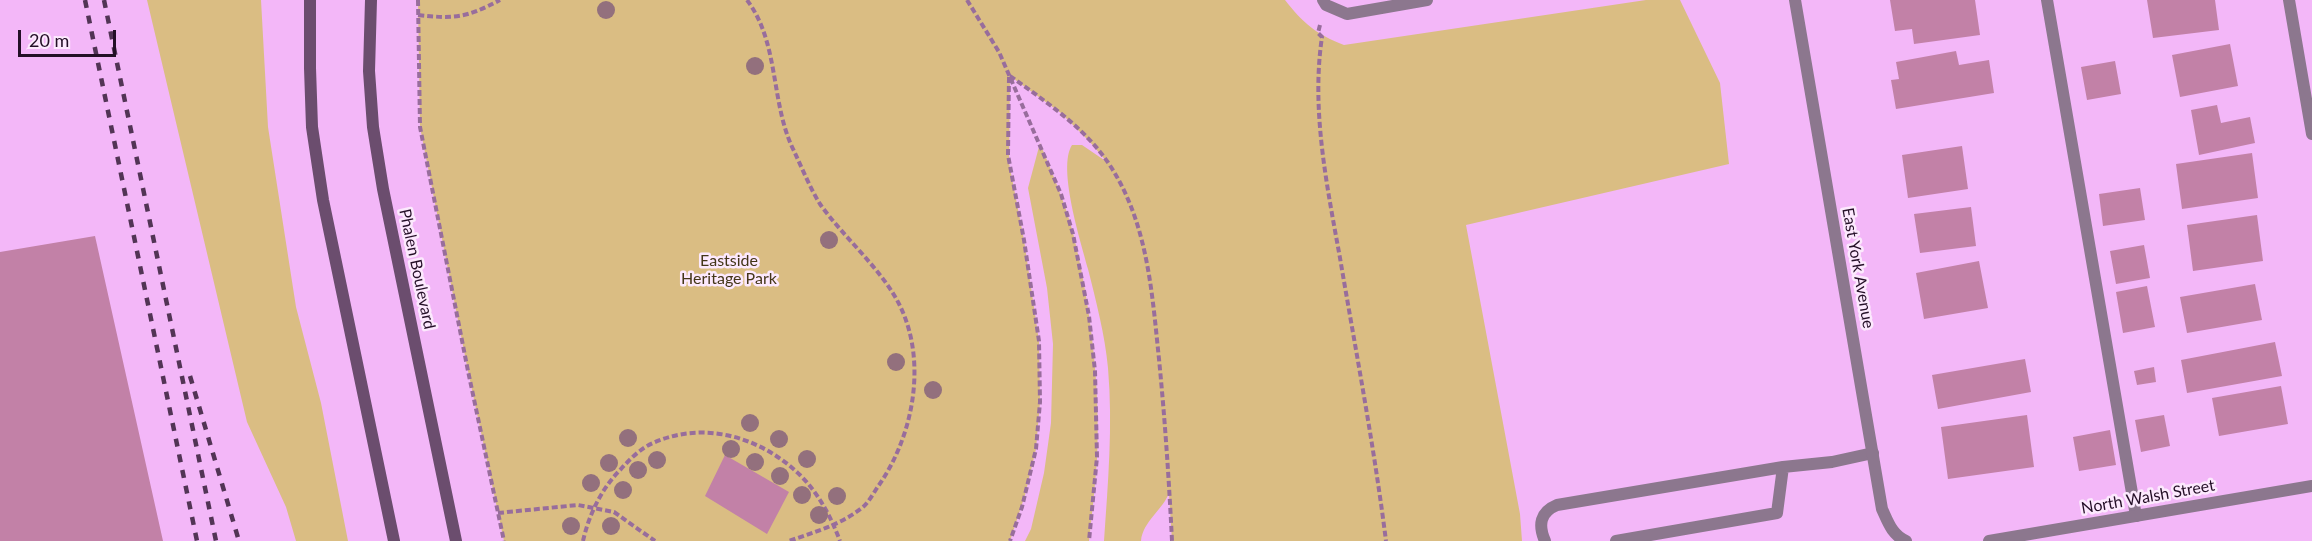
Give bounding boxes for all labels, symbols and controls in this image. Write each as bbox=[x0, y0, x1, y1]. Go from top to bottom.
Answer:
scale bar bbox=[21, 18, 118, 56]
text: 20 m bbox=[29, 29, 69, 51]
street label: East York Avenue bbox=[1838, 206, 1878, 330]
street label: Phalen Boulevard bbox=[395, 207, 439, 331]
park label: Eastside Heritage Park bbox=[681, 251, 777, 289]
street label: North Walsh Street bbox=[2080, 476, 2216, 518]

